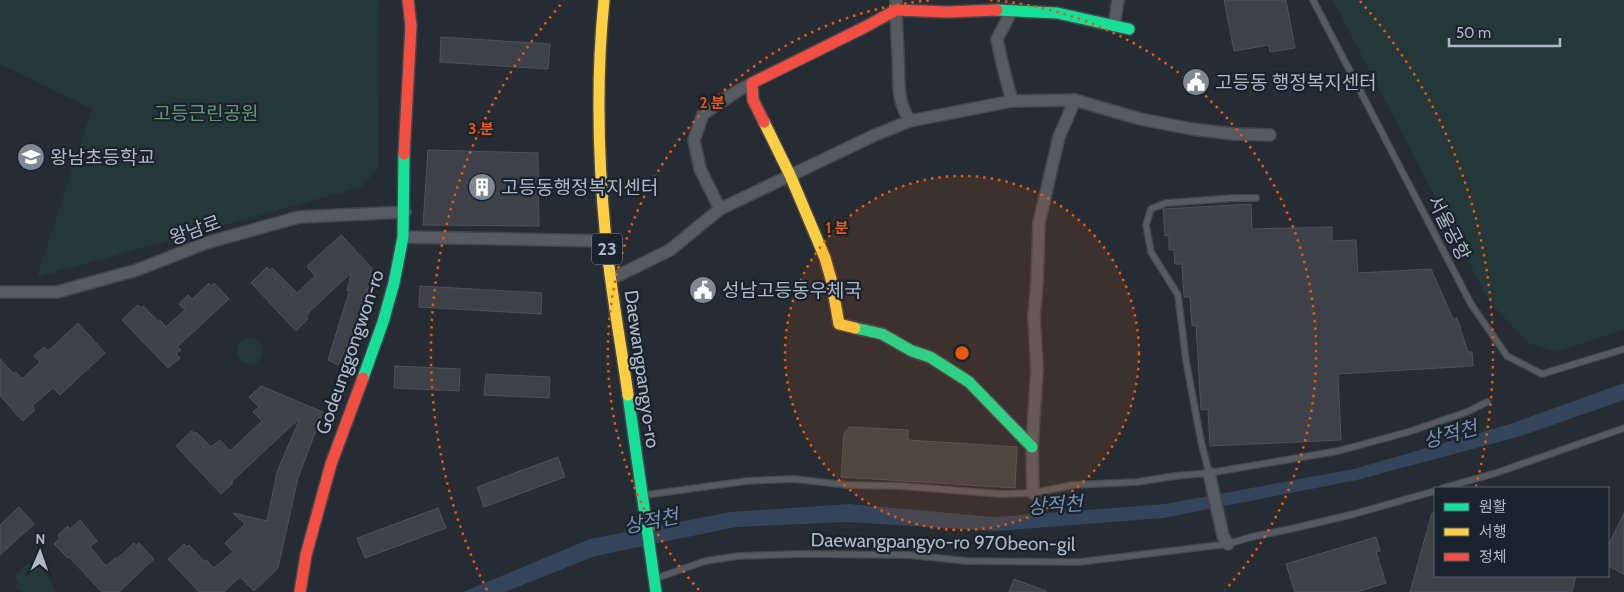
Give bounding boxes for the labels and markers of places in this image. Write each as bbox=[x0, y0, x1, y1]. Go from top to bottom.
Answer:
public building icon: 고등동 행정복지센터 bbox=[1181, 67, 1211, 97]
place label: 고등동 행정복지센터 bbox=[1215, 71, 1377, 94]
school or university icon: 왕남초등학교 bbox=[16, 142, 46, 172]
place label: 왕남초등학교 bbox=[50, 146, 155, 169]
building icon: 고등동행정복지센터 bbox=[467, 172, 497, 202]
place label: 고등동행정복지센터 bbox=[501, 176, 658, 199]
public building icon: 성남고등동우체국 bbox=[688, 275, 718, 305]
place label: 성남고등동우체국 bbox=[722, 279, 862, 302]
centre of rings bbox=[953, 344, 971, 362]

